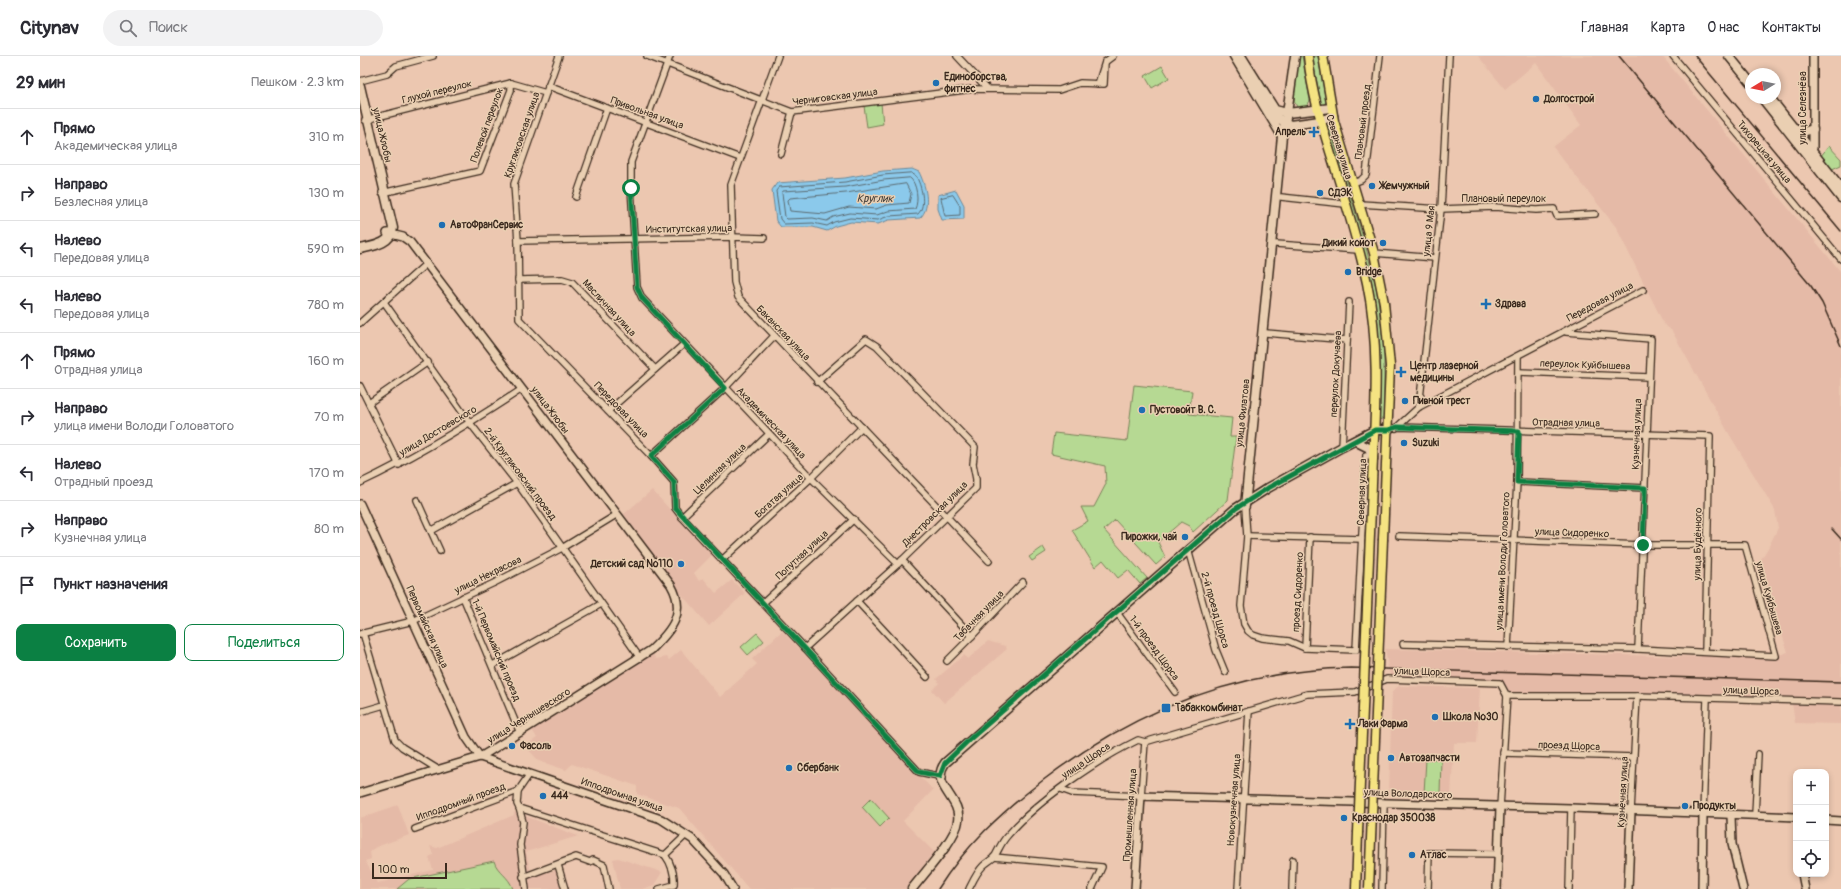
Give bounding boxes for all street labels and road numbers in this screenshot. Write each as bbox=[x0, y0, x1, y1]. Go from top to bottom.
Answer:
street label: улица Селезнёва bbox=[1797, 71, 1809, 146]
street label: Глухой переулок bbox=[401, 78, 473, 106]
street label: Плановый проезд bbox=[1352, 84, 1374, 160]
street label: Полевой переулок bbox=[468, 86, 506, 164]
street label: Черниговская улица bbox=[792, 86, 878, 108]
street label: Кругликовская улица bbox=[502, 90, 542, 179]
street label: Привольная улица bbox=[609, 94, 685, 132]
street label: улица Жлобы bbox=[370, 105, 394, 164]
street label: Северная улица bbox=[1323, 113, 1355, 181]
street label: Тихорецкая улица bbox=[1734, 118, 1794, 186]
street label: Плановый переулок bbox=[1462, 193, 1546, 205]
street label: улица 9 Мая bbox=[1420, 205, 1438, 258]
street label: Институтская улица bbox=[646, 222, 733, 236]
street label: Масличная улица bbox=[580, 277, 639, 339]
street label: Передовая улица bbox=[1565, 279, 1635, 325]
street label: Баканская улица bbox=[754, 303, 813, 363]
street label: переулок Докучаева bbox=[1328, 330, 1344, 418]
street label: переулок Куйбышева bbox=[1540, 357, 1631, 373]
street label: улица Филатова bbox=[1233, 378, 1253, 448]
street label: Передовая улица bbox=[591, 379, 651, 441]
street label: улица Жлобы bbox=[528, 383, 572, 436]
street label: Академическая улица bbox=[734, 385, 809, 462]
street label: Кузнечная улица bbox=[1630, 398, 1644, 470]
street label: улица Достоевского bbox=[396, 403, 479, 459]
street label: Отрадная улица bbox=[1532, 416, 1601, 430]
street label: 2-й Кругликовский проезд bbox=[481, 425, 559, 523]
street label: Целинная улица bbox=[691, 441, 749, 497]
street label: Северная улица bbox=[1355, 458, 1369, 526]
street label: Богатая улица bbox=[752, 471, 806, 521]
street label: Днестровская улица bbox=[899, 479, 970, 550]
street label: улица имени Володи Головатого bbox=[1493, 491, 1513, 631]
street label: улица Будённого bbox=[1691, 507, 1705, 582]
street label: улица Сидоренко bbox=[1534, 526, 1610, 540]
street label: Попутная улица bbox=[773, 527, 831, 582]
street label: проезд Сидоренко bbox=[1290, 551, 1306, 632]
street label: улица Некрасова bbox=[452, 553, 524, 597]
street label: улица Куйбышева bbox=[1753, 559, 1785, 636]
street label: 2-й проезд Щорса bbox=[1198, 571, 1232, 650]
street label: Первомайская улица bbox=[403, 584, 451, 670]
street label: Табачная улица bbox=[951, 588, 1007, 644]
street label: 1-й Первомайский проезд bbox=[469, 597, 523, 703]
street label: 1-й проезд Щорса bbox=[1127, 613, 1182, 683]
street label: улица Щорса bbox=[1393, 665, 1450, 679]
street label: улица Щорса bbox=[1722, 684, 1779, 698]
street label: улица Чернышевского bbox=[484, 685, 573, 747]
street label: проезд Щорса bbox=[1538, 739, 1600, 753]
street label: улица Щорса bbox=[1059, 740, 1113, 782]
street label: Новокузнечная улица bbox=[1225, 753, 1243, 847]
street label: Кузнечная улица bbox=[1615, 756, 1631, 828]
street label: Промышленная улица bbox=[1121, 768, 1139, 862]
street label: Ипподромная улица bbox=[580, 775, 665, 815]
street label: Ипподромный проезд bbox=[415, 780, 507, 824]
street label: улица Володарского bbox=[1363, 786, 1453, 802]

